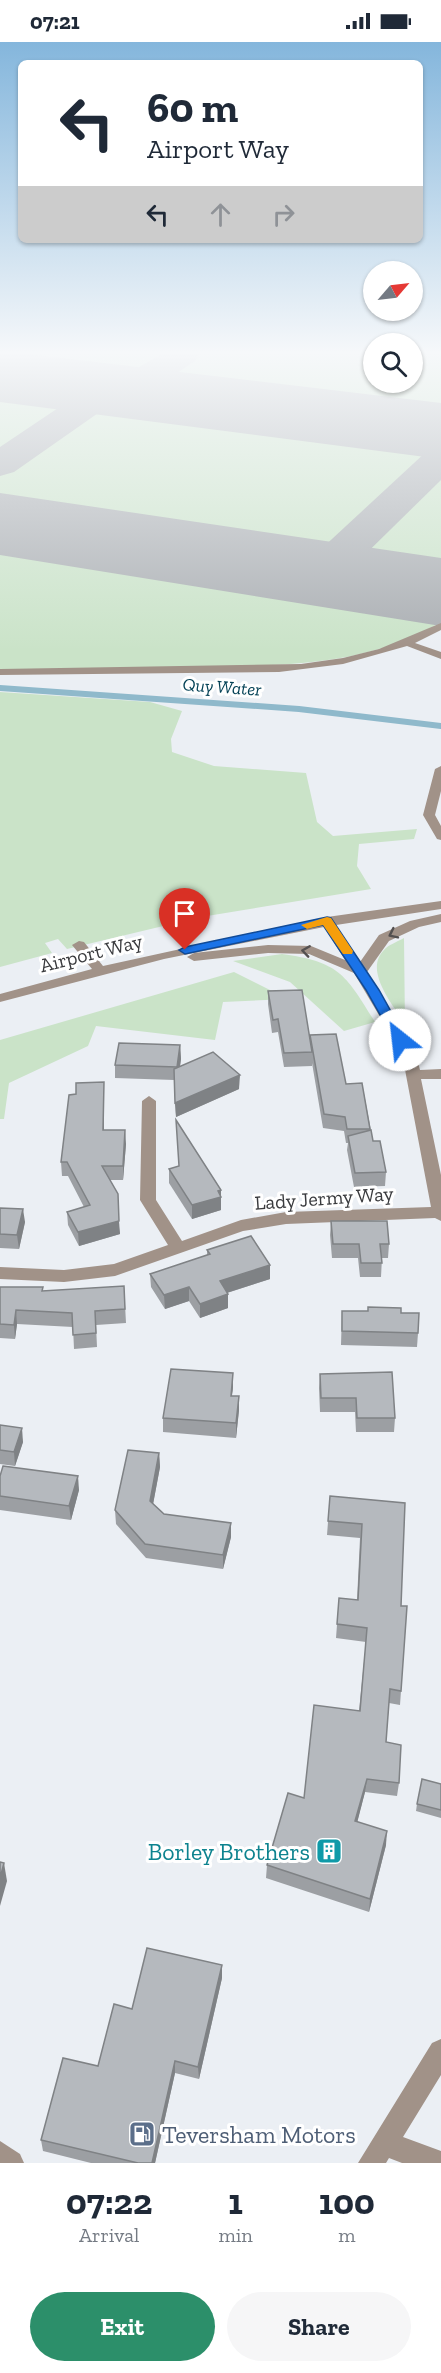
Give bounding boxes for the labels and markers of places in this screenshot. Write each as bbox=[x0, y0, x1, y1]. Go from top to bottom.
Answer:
pin bbox=[159, 888, 210, 950]
building icon: Borley Brothers bbox=[314, 1836, 344, 1866]
place label: Borley Brothers bbox=[148, 1837, 310, 1866]
fuel station icon: Teversham Motors bbox=[127, 2119, 157, 2149]
place label: Teversham Motors bbox=[162, 2120, 356, 2149]

